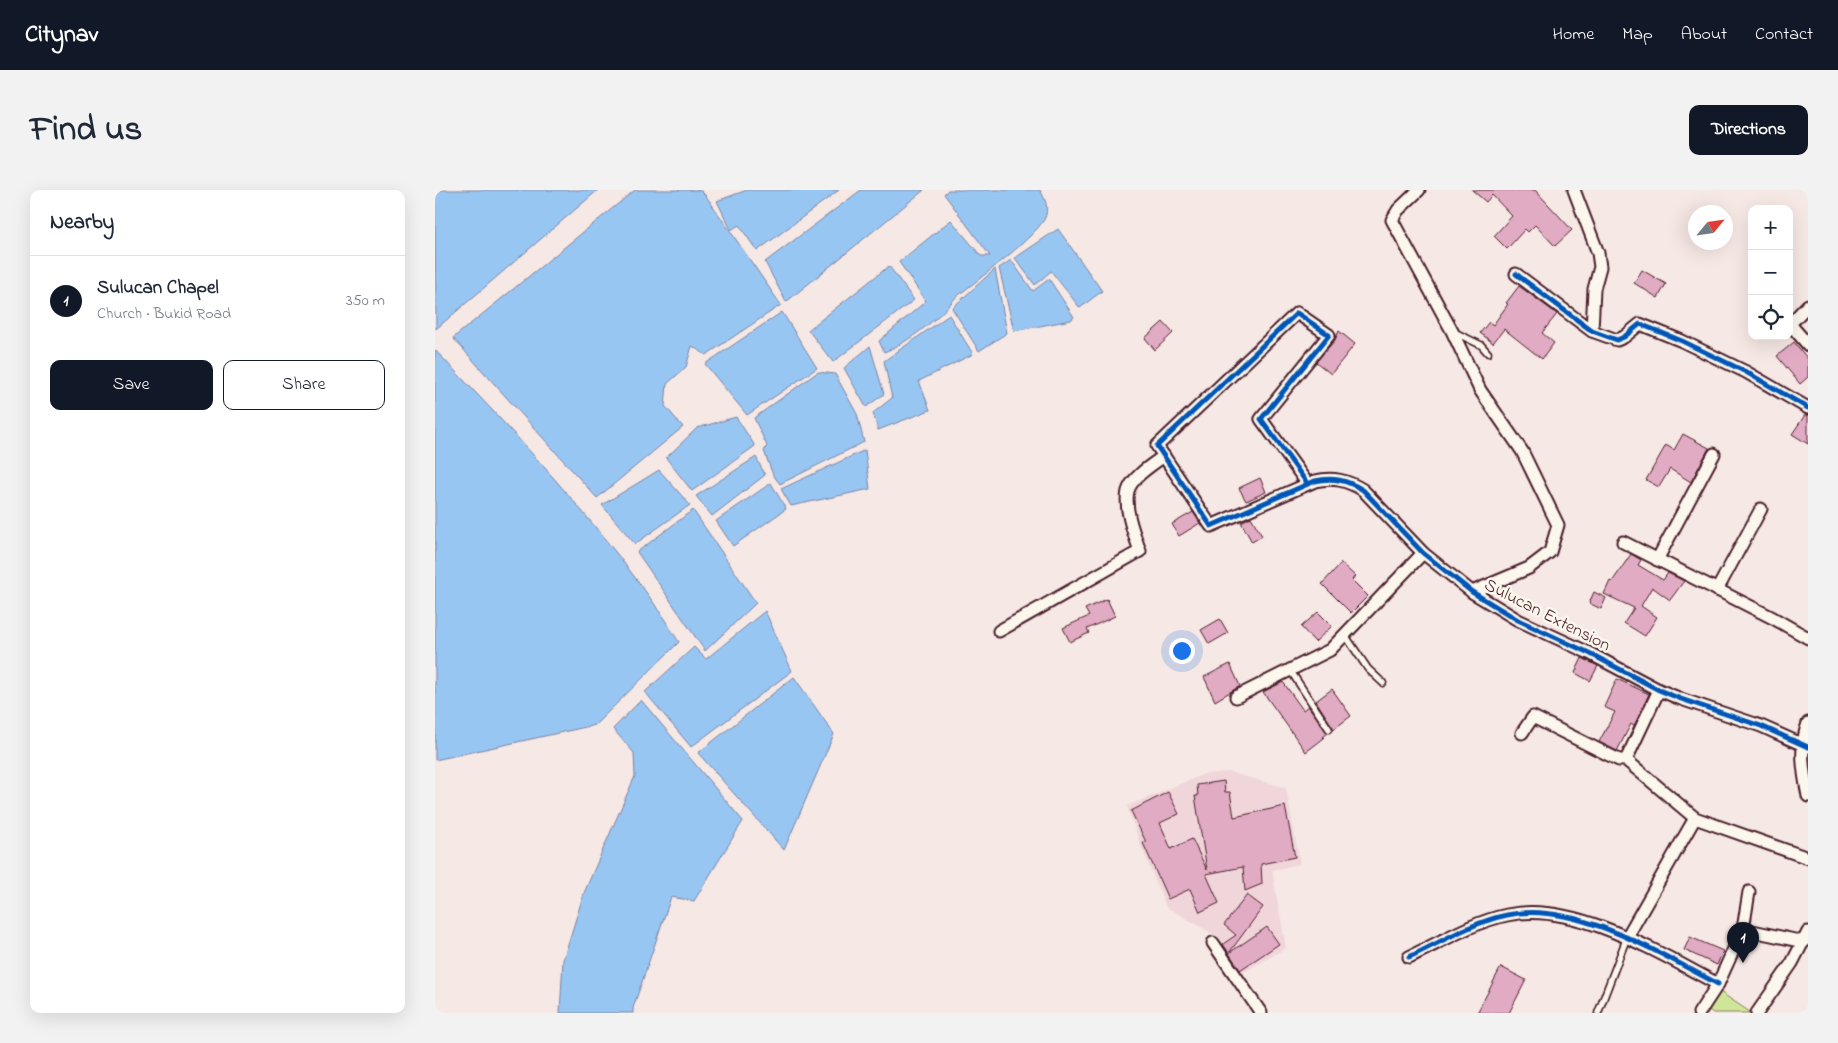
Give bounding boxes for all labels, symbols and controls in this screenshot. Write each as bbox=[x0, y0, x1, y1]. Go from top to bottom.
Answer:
text: Citynav bbox=[25, 18, 98, 53]
text: Home bbox=[1553, 22, 1594, 48]
text: Map bbox=[1622, 22, 1653, 48]
text: About bbox=[1681, 22, 1727, 48]
text: Contact bbox=[1755, 22, 1813, 48]
text: Find us bbox=[30, 105, 142, 156]
button: Directions bbox=[1689, 105, 1808, 155]
north arrow bbox=[1688, 205, 1733, 250]
map controls bbox=[1748, 205, 1793, 340]
button: + bbox=[1748, 205, 1793, 250]
text: Nearby bbox=[50, 208, 114, 238]
button: − bbox=[1748, 250, 1793, 295]
text: Sulucan Chapel bbox=[97, 275, 219, 302]
text: 1 bbox=[63, 289, 69, 313]
text: 350 m bbox=[346, 289, 385, 313]
button: locate bbox=[1748, 295, 1793, 340]
text: Church · Bukid Road bbox=[97, 302, 231, 326]
button: Save bbox=[50, 360, 213, 410]
button: Share bbox=[223, 360, 385, 410]
street label: Sulucan Extension bbox=[1479, 573, 1615, 659]
your location bbox=[1169, 638, 1195, 664]
pin: 1 bbox=[1727, 922, 1759, 963]

